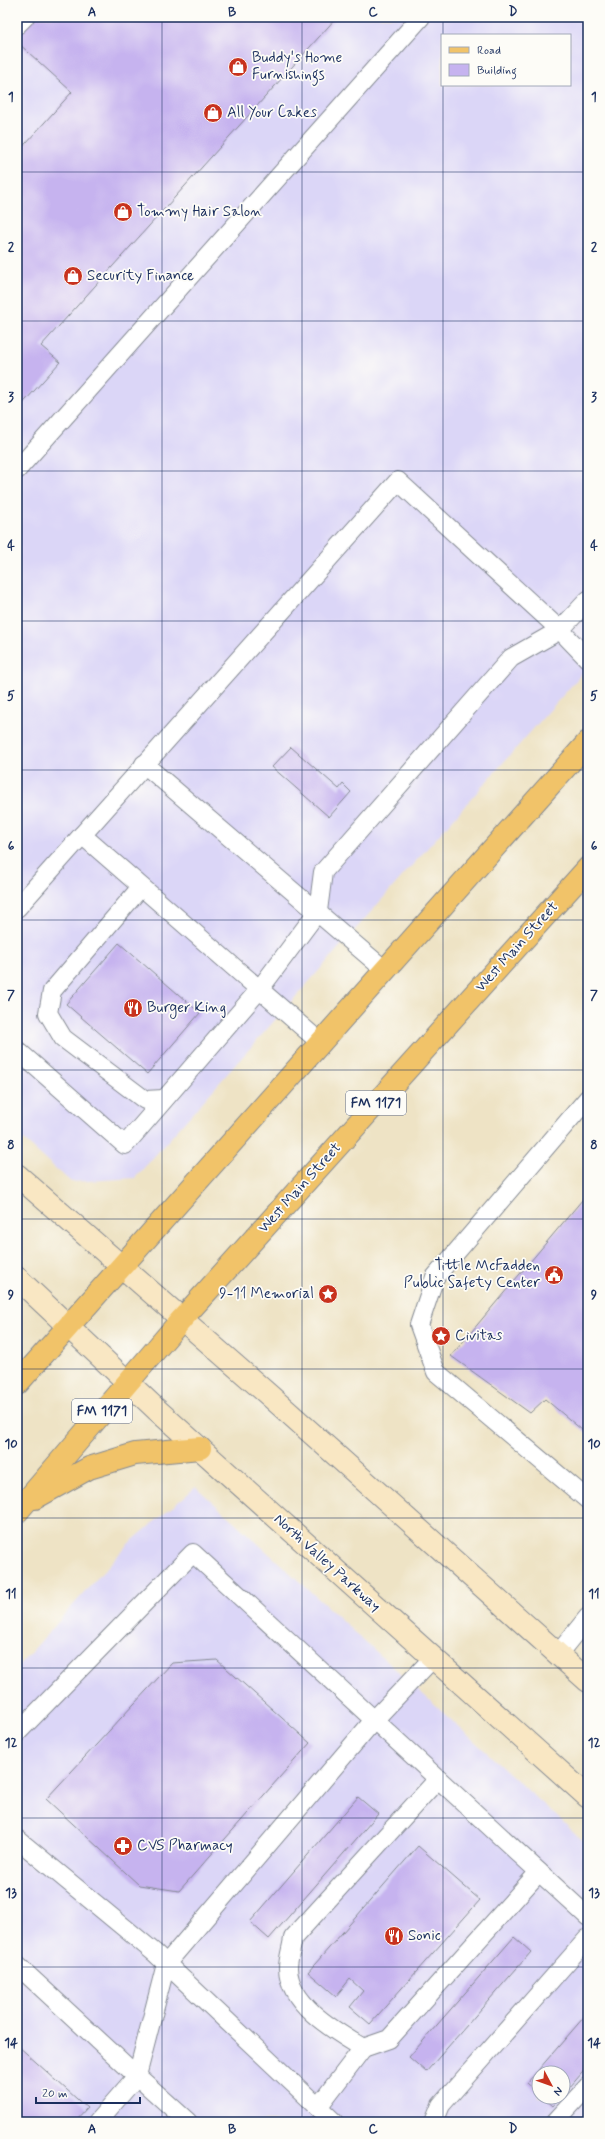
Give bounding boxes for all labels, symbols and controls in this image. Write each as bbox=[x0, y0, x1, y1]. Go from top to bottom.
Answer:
text: A bbox=[88, 4, 96, 21]
text: B bbox=[228, 4, 237, 21]
text: C bbox=[368, 4, 378, 21]
text: D bbox=[509, 4, 518, 21]
legend bbox=[441, 34, 571, 86]
text: Road bbox=[477, 43, 501, 59]
place label: Buddy's Home Furnishings bbox=[252, 48, 343, 86]
shop icon: Buddy's Home Furnishings bbox=[227, 56, 249, 78]
text: Building bbox=[477, 63, 517, 80]
text: 1 bbox=[8, 89, 14, 106]
text: 1 bbox=[591, 89, 597, 106]
shop icon: All Your Cakes bbox=[202, 102, 224, 124]
place label: All Your Cakes bbox=[227, 103, 317, 123]
shop icon: Tommy Hair Salon bbox=[112, 201, 134, 223]
place label: Tommy Hair Salon bbox=[137, 202, 262, 222]
text: 2 bbox=[8, 239, 15, 256]
text: 2 bbox=[591, 239, 598, 256]
shop icon: Security Finance bbox=[62, 265, 84, 287]
place label: Security Finance bbox=[87, 266, 194, 286]
text: 3 bbox=[8, 389, 14, 406]
text: 3 bbox=[591, 389, 597, 406]
text: 4 bbox=[7, 538, 15, 555]
text: 4 bbox=[590, 538, 598, 555]
text: 5 bbox=[7, 688, 15, 705]
text: 5 bbox=[590, 688, 598, 705]
text: 6 bbox=[8, 838, 15, 855]
text: 6 bbox=[591, 838, 598, 855]
street label: West Main Street bbox=[471, 897, 563, 997]
text: 7 bbox=[7, 987, 15, 1004]
text: 7 bbox=[590, 987, 598, 1004]
restaurant icon: Burger King bbox=[122, 997, 144, 1019]
place label: Burger King bbox=[147, 998, 226, 1019]
road number: FM 1171 bbox=[346, 1091, 406, 1115]
text: 8 bbox=[7, 1137, 15, 1154]
text: 8 bbox=[590, 1137, 598, 1154]
street label: West Main Street bbox=[254, 1138, 346, 1238]
place label: Tittle McFadden Public Safety Center bbox=[404, 1256, 540, 1293]
public building icon: Tittle McFadden Public Safety Center bbox=[543, 1264, 565, 1286]
place icon: 9-11 Memorial bbox=[317, 1283, 339, 1305]
place label: 9-11 Memorial bbox=[219, 1284, 314, 1304]
text: 9 bbox=[8, 1287, 15, 1304]
text: 9 bbox=[591, 1287, 598, 1304]
place icon: Civitas bbox=[430, 1325, 452, 1347]
place label: Civitas bbox=[455, 1326, 503, 1346]
road number: FM 1171 bbox=[72, 1399, 132, 1423]
text: 10 bbox=[4, 1436, 18, 1453]
text: 10 bbox=[587, 1436, 601, 1453]
street label: North Valley Parkway bbox=[269, 1510, 385, 1616]
text: 11 bbox=[5, 1586, 17, 1603]
text: 11 bbox=[588, 1586, 600, 1603]
text: 12 bbox=[5, 1735, 17, 1752]
text: 12 bbox=[588, 1735, 600, 1752]
pharmacy icon: CVS Pharmacy bbox=[112, 1835, 134, 1857]
place label: CVS Pharmacy bbox=[137, 1836, 233, 1856]
text: 13 bbox=[5, 1885, 17, 1902]
text: 13 bbox=[588, 1885, 600, 1902]
restaurant icon: Sonic bbox=[383, 1925, 405, 1947]
place label: Sonic bbox=[408, 1926, 441, 1946]
text: 14 bbox=[4, 2035, 18, 2052]
text: 14 bbox=[587, 2035, 601, 2052]
north arrow bbox=[531, 2065, 571, 2105]
scale bar bbox=[36, 2079, 140, 2105]
text: N bbox=[550, 2084, 565, 2098]
text: 20 m bbox=[42, 2086, 68, 2102]
text: A bbox=[88, 2121, 96, 2138]
text: B bbox=[228, 2121, 237, 2138]
text: C bbox=[368, 2121, 378, 2138]
text: D bbox=[509, 2121, 518, 2138]

